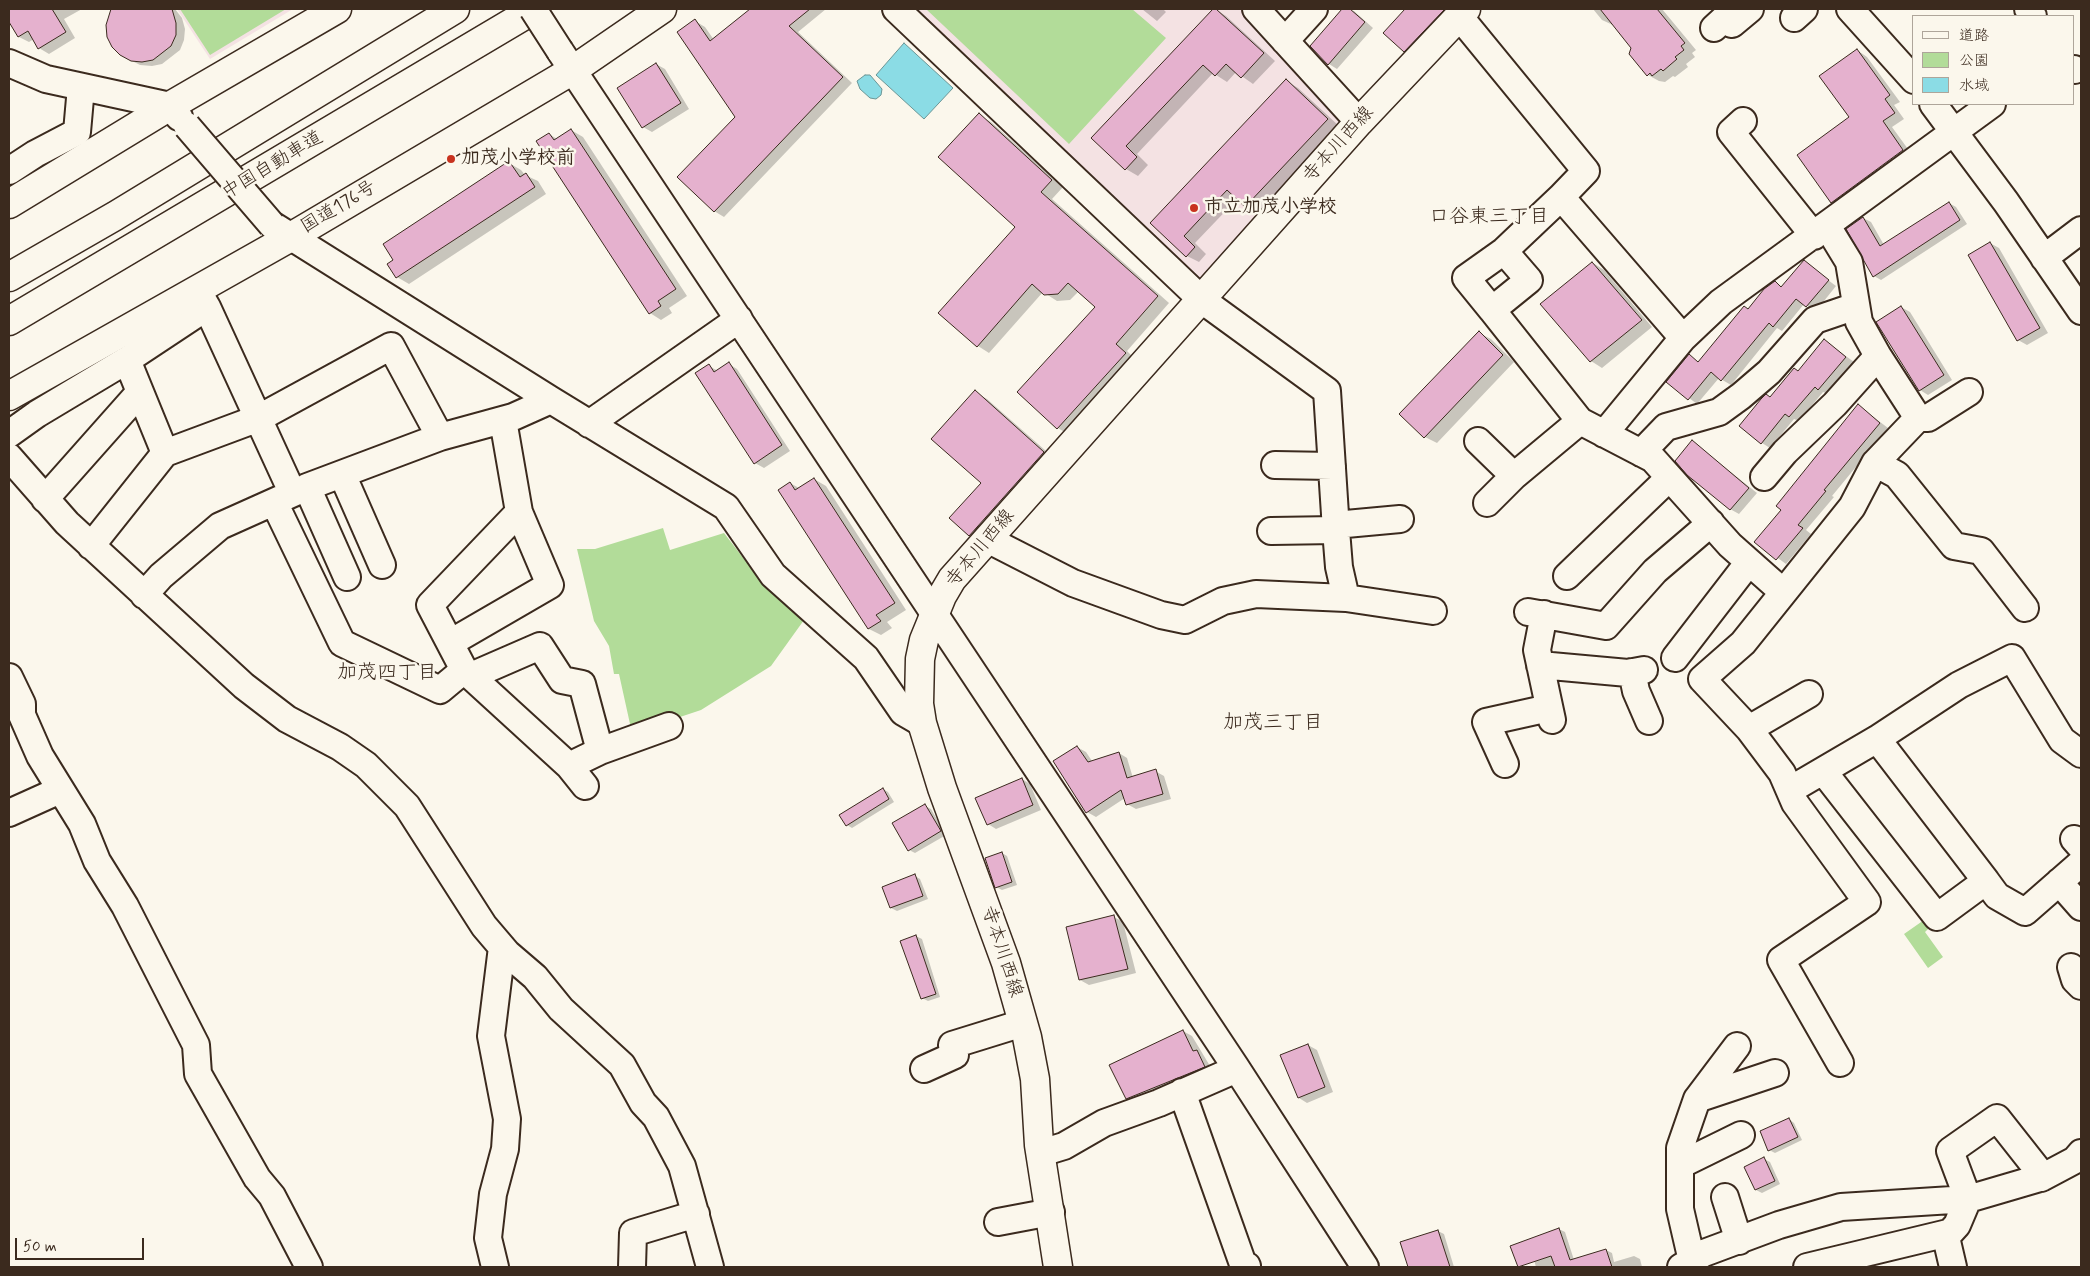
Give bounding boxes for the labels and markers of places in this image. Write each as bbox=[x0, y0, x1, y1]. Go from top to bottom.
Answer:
place label: 加茂小学校前 bbox=[461, 148, 575, 170]
marker: 加茂小学校前 bbox=[445, 153, 457, 165]
place label: 市立加茂小学校 bbox=[1204, 197, 1337, 219]
marker: 市立加茂小学校 bbox=[1188, 202, 1200, 214]

